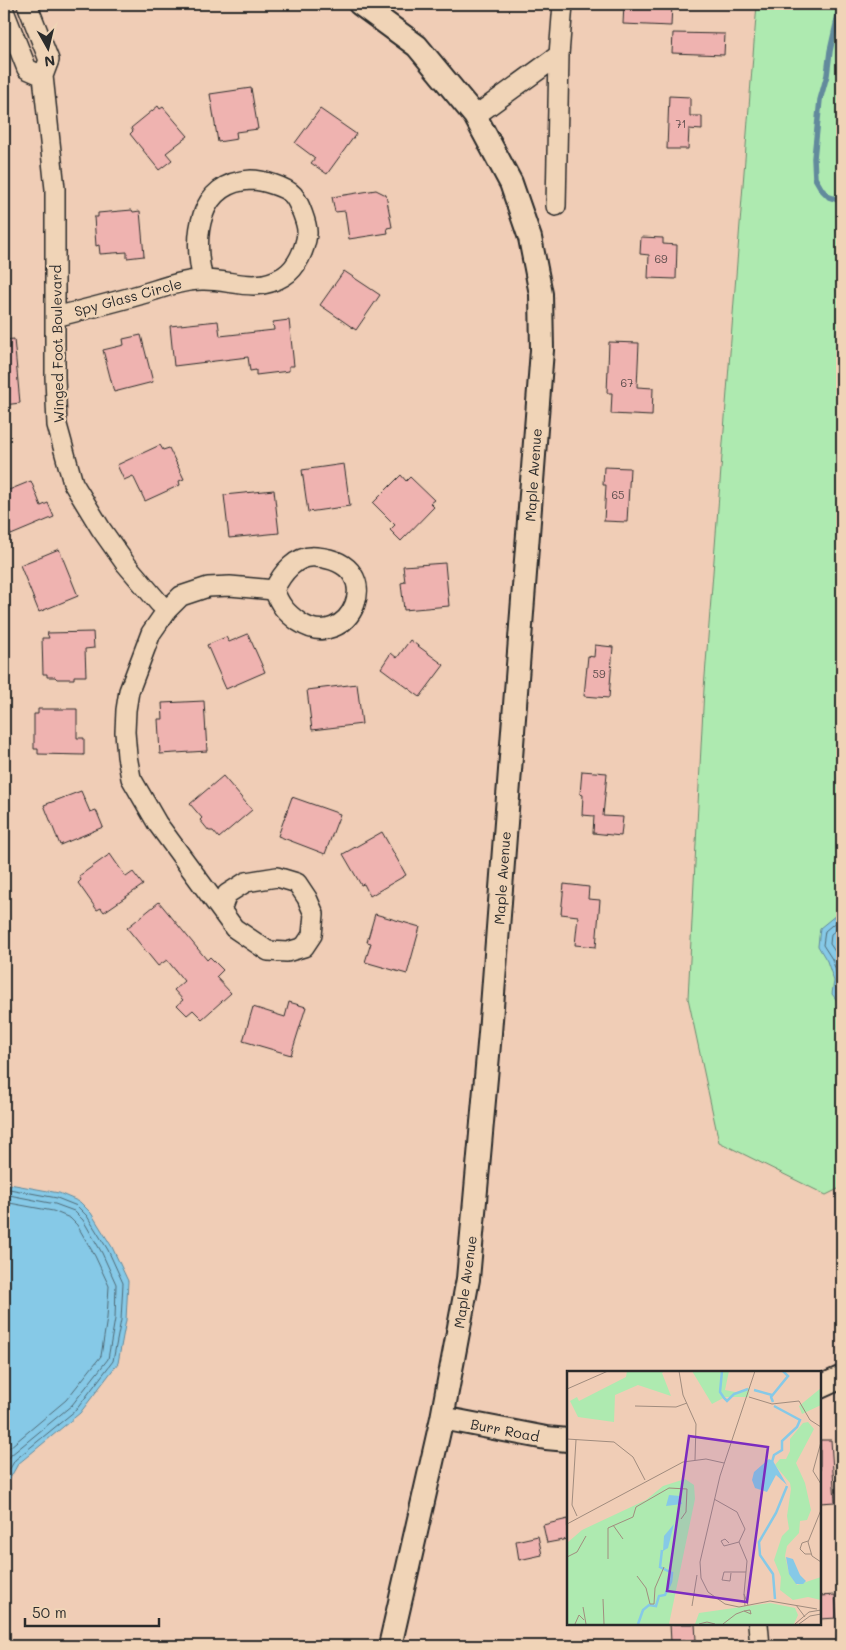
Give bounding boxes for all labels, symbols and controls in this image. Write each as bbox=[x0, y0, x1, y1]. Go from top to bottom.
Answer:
north arrow bbox=[22, 22, 72, 72]
text: N bbox=[43, 51, 56, 72]
house number: 71 bbox=[675, 116, 687, 131]
house number: 69 bbox=[654, 251, 668, 266]
street label: Winged Foot Boulevard bbox=[46, 265, 68, 423]
street label: Spy Glass Circle bbox=[72, 273, 184, 321]
house number: 67 bbox=[621, 375, 633, 390]
street label: Maple Avenue bbox=[520, 428, 546, 522]
house number: 65 bbox=[611, 487, 625, 502]
house number: 59 bbox=[593, 666, 606, 681]
street label: Maple Avenue bbox=[489, 831, 515, 925]
street label: Maple Avenue bbox=[449, 1234, 481, 1330]
inset map bbox=[567, 1371, 821, 1625]
street label: Burr Road bbox=[469, 1414, 541, 1446]
scale bar bbox=[25, 1595, 159, 1627]
text: 50 m bbox=[32, 1602, 67, 1622]

